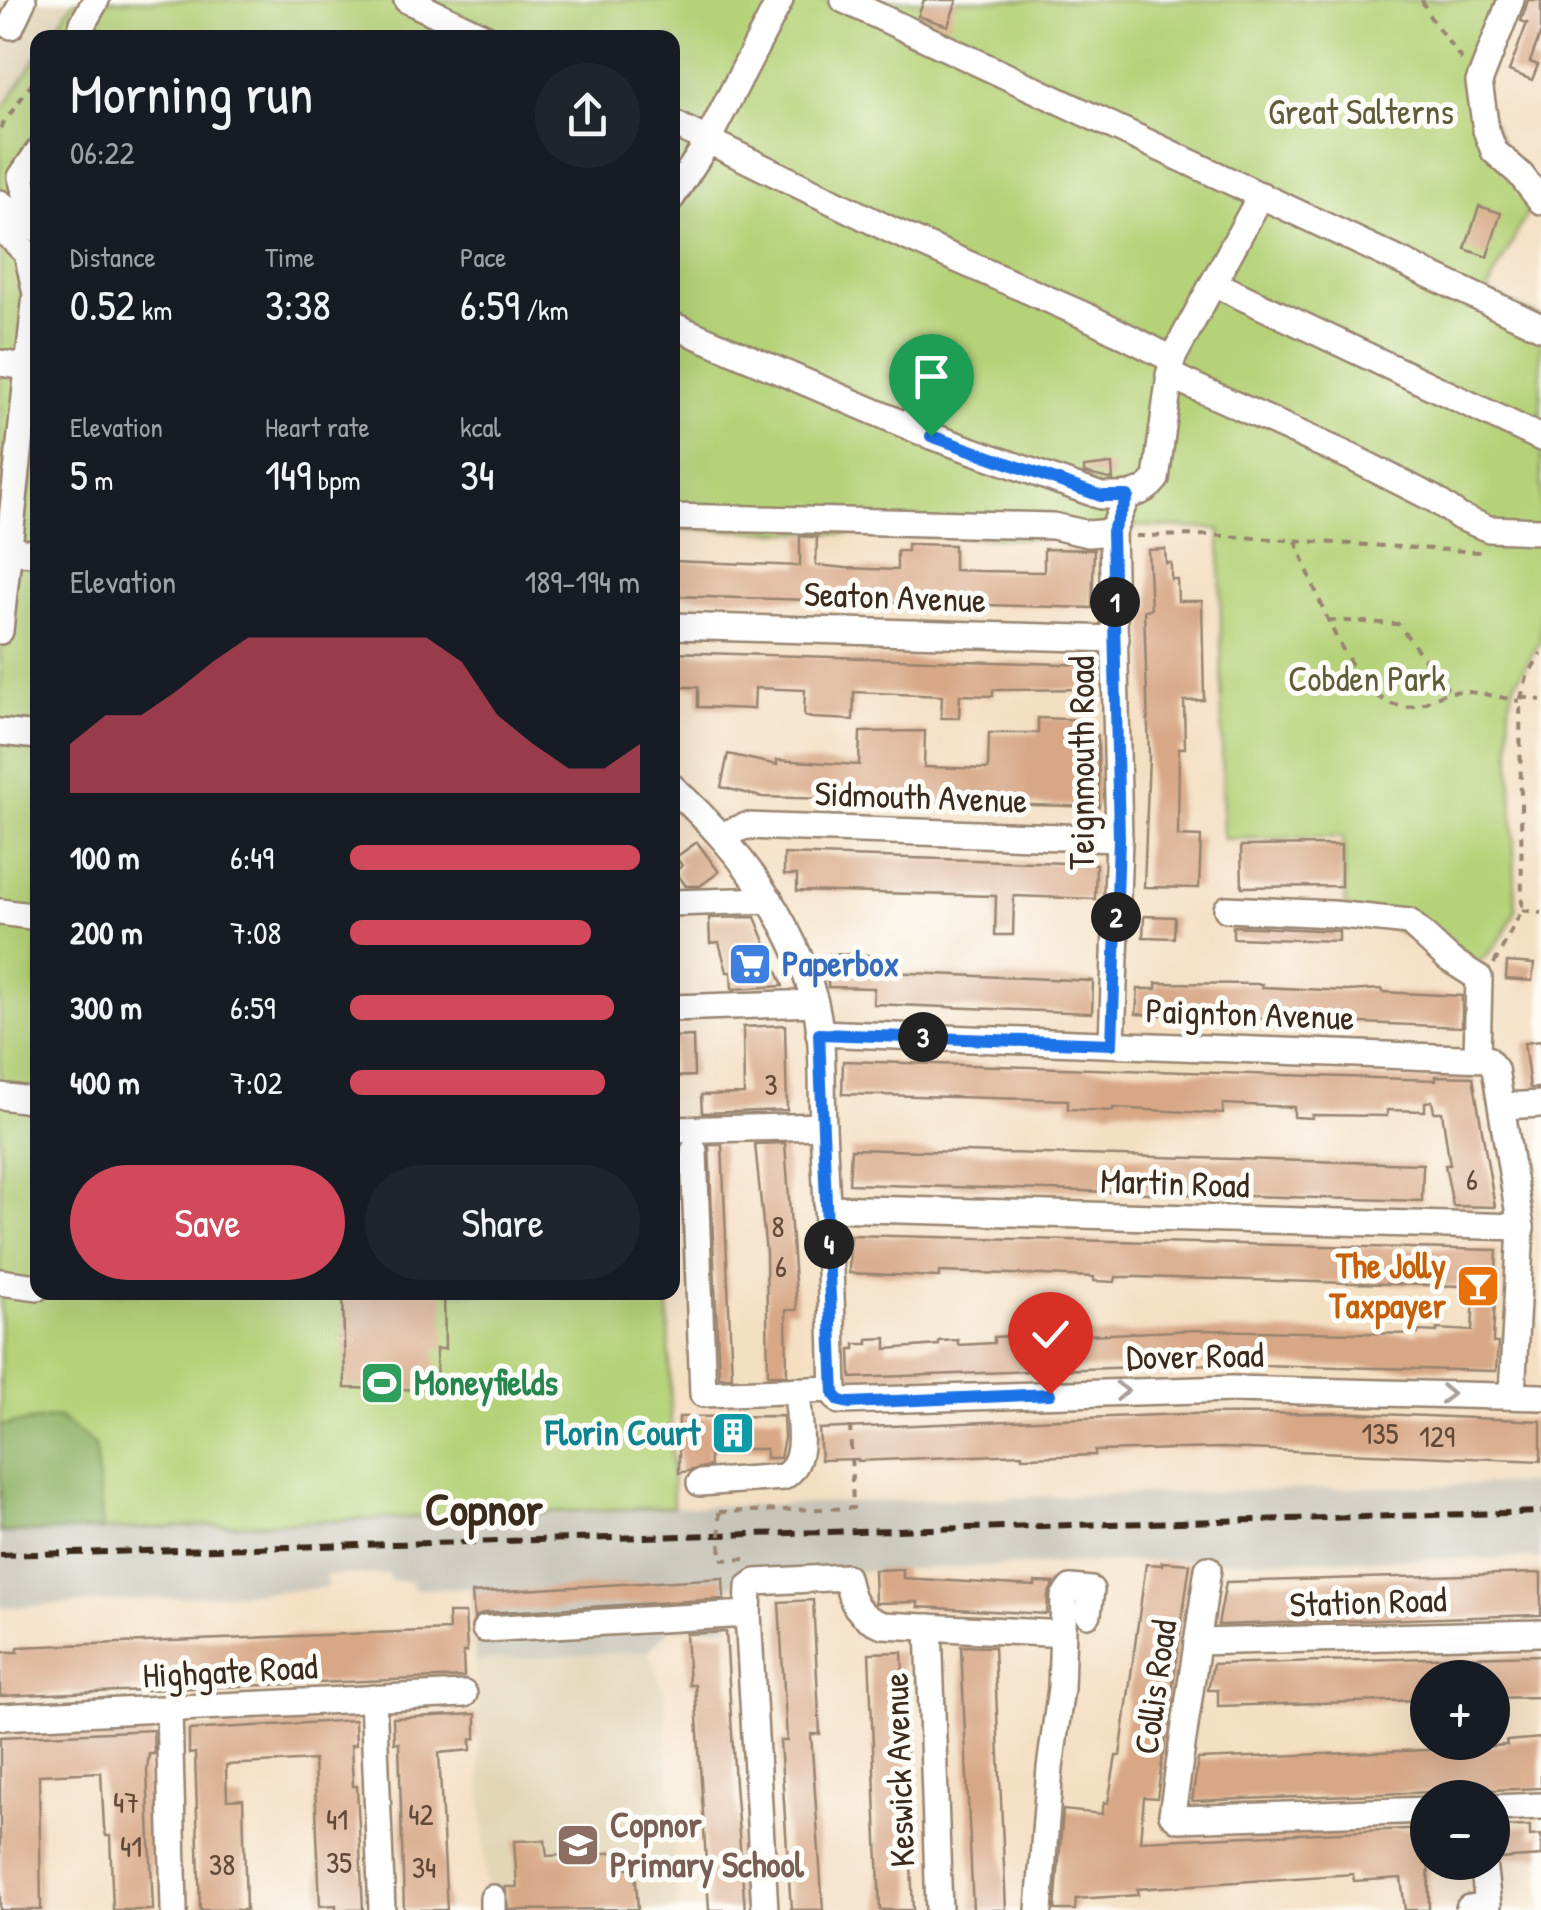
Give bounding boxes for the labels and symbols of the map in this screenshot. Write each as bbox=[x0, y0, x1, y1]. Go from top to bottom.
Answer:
park label: Great Salterns bbox=[1268, 88, 1454, 135]
pin bbox=[889, 334, 974, 437]
street label: Seaton Avenue bbox=[803, 570, 987, 623]
pin: 1 bbox=[1090, 577, 1140, 627]
park label: Cobden Park bbox=[1288, 655, 1446, 702]
street label: Teignmouth Road bbox=[1058, 656, 1105, 870]
street label: Sidmouth Avenue bbox=[814, 769, 1028, 824]
pin: 2 bbox=[1091, 892, 1141, 942]
place label: Paperbox bbox=[782, 940, 899, 988]
supermarket icon: Paperbox bbox=[727, 941, 773, 987]
street label: Paignton Avenue bbox=[1145, 986, 1355, 1041]
pin: 3 bbox=[898, 1012, 948, 1062]
house number: 3 bbox=[764, 1064, 778, 1104]
street label: Martin Road bbox=[1100, 1156, 1250, 1209]
house number: 6 bbox=[1466, 1159, 1478, 1199]
house number: 8 bbox=[772, 1206, 785, 1246]
pin: 4 bbox=[804, 1219, 854, 1269]
place label: The Jolly Taxpayer bbox=[1328, 1242, 1447, 1330]
house number: 6 bbox=[775, 1246, 787, 1286]
bar icon: The Jolly Taxpayer bbox=[1455, 1263, 1501, 1309]
pin bbox=[1008, 1292, 1093, 1395]
street label: Dover Road bbox=[1126, 1331, 1264, 1380]
place label: Moneyfields bbox=[414, 1359, 558, 1407]
sports icon: Moneyfields bbox=[359, 1360, 405, 1406]
one-way arrow bbox=[1114, 1381, 1130, 1402]
one-way arrow bbox=[1440, 1383, 1455, 1405]
place label: Florin Court bbox=[544, 1409, 701, 1456]
building icon: Florin Court bbox=[710, 1410, 756, 1456]
house number: 135 bbox=[1361, 1413, 1399, 1453]
house number: 129 bbox=[1419, 1416, 1455, 1456]
district label: Copnor bbox=[425, 1478, 544, 1540]
street label: Station Road bbox=[1289, 1575, 1447, 1628]
street label: Collis Road bbox=[1122, 1617, 1187, 1757]
street label: Highgate Road bbox=[141, 1642, 319, 1699]
street label: Keswick Avenue bbox=[872, 1672, 925, 1868]
house number: 47 bbox=[113, 1782, 139, 1822]
house number: 42 bbox=[408, 1794, 434, 1834]
house number: 41 bbox=[326, 1799, 348, 1839]
place label: Copnor Primary School bbox=[610, 1801, 805, 1889]
school or university icon: Copnor Primary School bbox=[555, 1822, 601, 1868]
house number: 41 bbox=[120, 1826, 142, 1866]
house number: 35 bbox=[326, 1842, 352, 1882]
house number: 38 bbox=[209, 1844, 235, 1884]
house number: 34 bbox=[412, 1847, 436, 1887]

